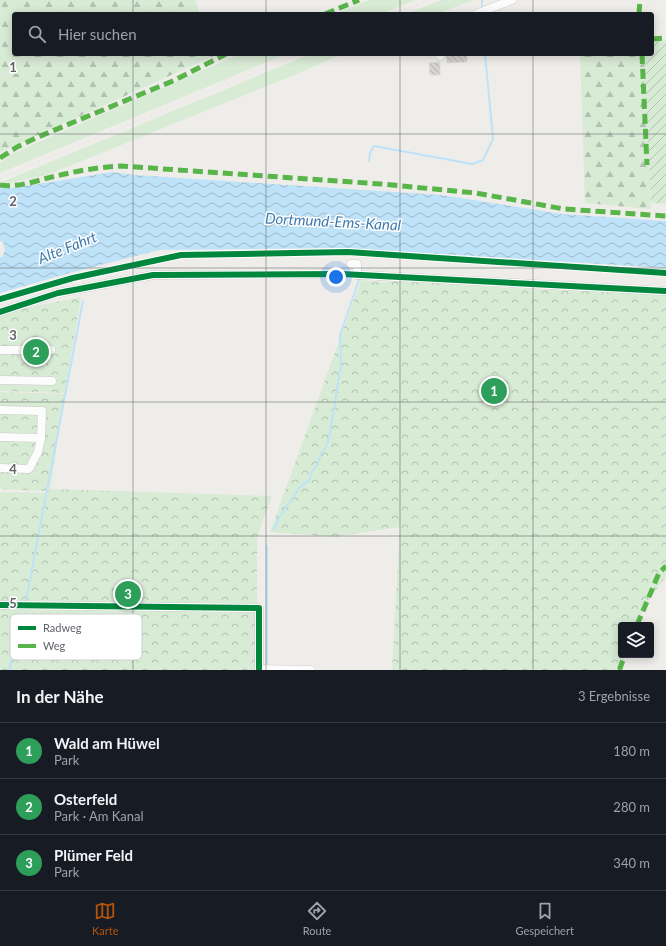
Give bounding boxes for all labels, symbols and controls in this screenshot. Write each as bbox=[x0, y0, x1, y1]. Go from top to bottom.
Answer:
search box bbox=[12, 12, 654, 56]
icon: search bbox=[26, 23, 48, 45]
text: Hier suchen bbox=[58, 25, 137, 43]
text: 1 bbox=[9, 59, 17, 75]
text: 2 bbox=[9, 193, 17, 209]
water label: Dortmund-Ems-Kanal bbox=[265, 208, 402, 234]
water label: Alte Fahrt bbox=[34, 227, 100, 267]
your location bbox=[326, 267, 346, 287]
text: 3 bbox=[9, 327, 17, 343]
pin: 2 bbox=[23, 337, 49, 367]
pin: 1 bbox=[481, 376, 507, 406]
text: 4 bbox=[9, 461, 17, 477]
pin: 3 bbox=[115, 579, 141, 609]
text: 5 bbox=[9, 595, 17, 611]
legend bbox=[10, 614, 142, 660]
text: Radweg bbox=[43, 621, 82, 634]
map controls bbox=[618, 622, 654, 658]
button: layers bbox=[618, 622, 654, 658]
text: Weg bbox=[43, 639, 66, 652]
text: In der Nähe bbox=[16, 686, 104, 707]
text: 3 Ergebnisse bbox=[578, 688, 650, 704]
text: Wald am Hüwel bbox=[54, 734, 160, 752]
text: 1 bbox=[25, 743, 33, 759]
text: 180 m bbox=[613, 743, 650, 759]
text: Park bbox=[54, 752, 79, 768]
text: Osterfeld bbox=[54, 790, 117, 808]
text: 2 bbox=[25, 799, 33, 815]
text: 280 m bbox=[613, 799, 650, 815]
text: Park · Am Kanal bbox=[54, 808, 144, 824]
text: Plümer Feld bbox=[54, 846, 133, 864]
text: 3 bbox=[25, 855, 33, 871]
text: 340 m bbox=[613, 855, 650, 871]
text: Park bbox=[54, 864, 79, 880]
tab: Karte bbox=[92, 900, 119, 937]
tab: Route bbox=[303, 900, 331, 937]
tab: Gespeichert bbox=[516, 900, 574, 937]

